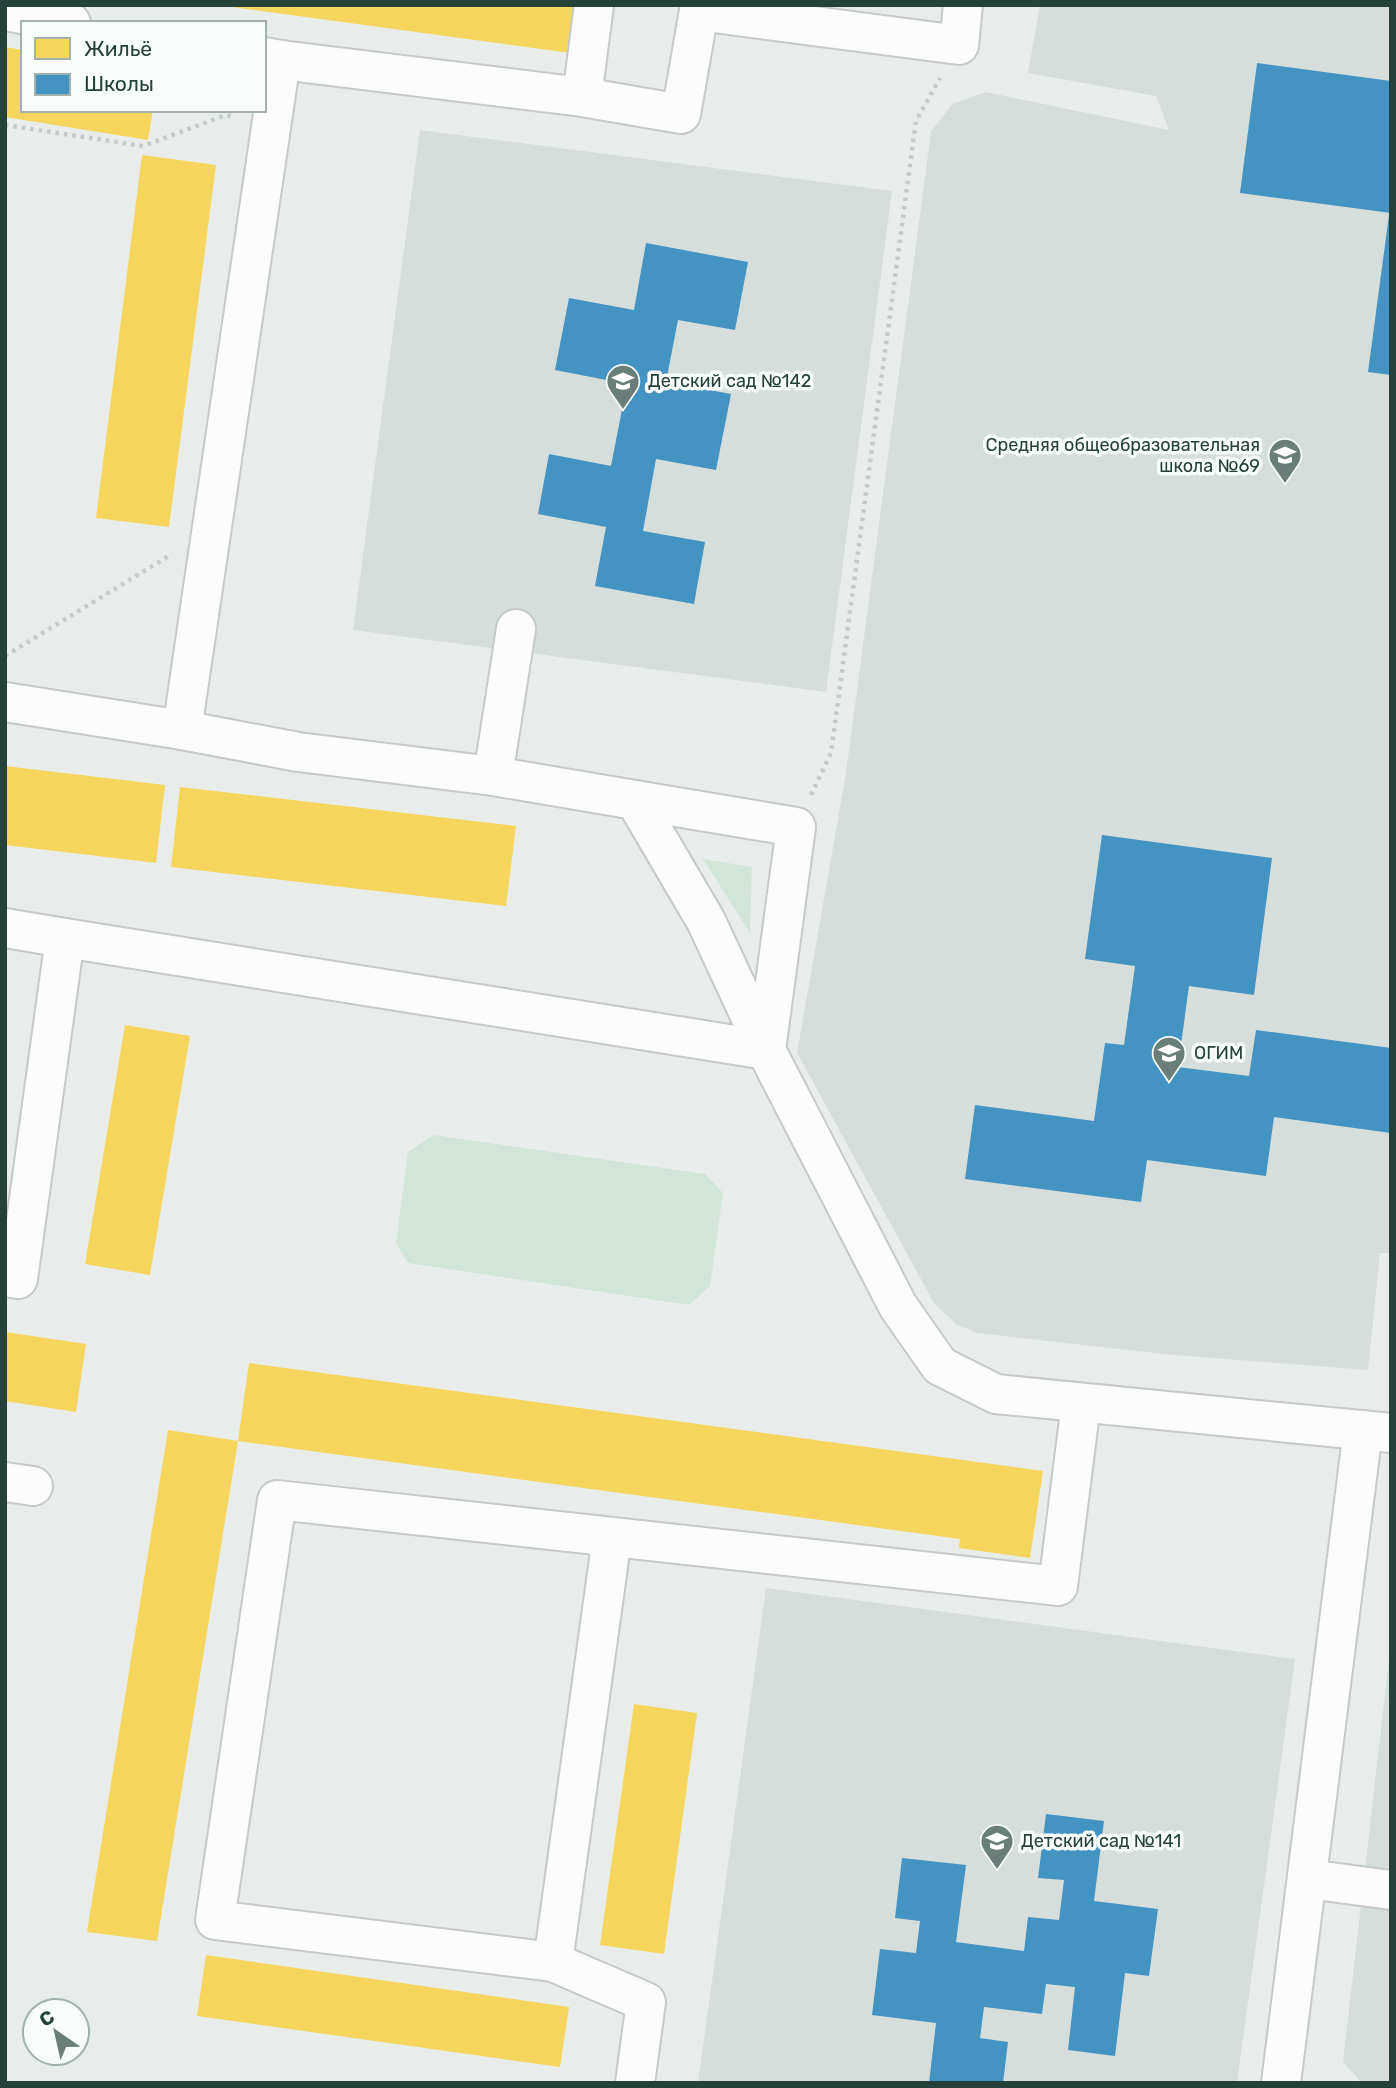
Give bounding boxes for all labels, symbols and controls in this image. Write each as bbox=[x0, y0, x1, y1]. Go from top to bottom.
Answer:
legend bbox=[21, 21, 266, 112]
text: Жильё bbox=[84, 36, 152, 61]
text: Школы bbox=[84, 71, 154, 96]
school or university icon: Детский сад №142 bbox=[604, 362, 642, 411]
place label: Детский сад №142 bbox=[648, 370, 811, 392]
place label: Средняя общеобразовательная школа №69 bbox=[986, 434, 1260, 477]
school or university icon: Средняя общеобразовательная школа №69 bbox=[1266, 436, 1304, 485]
school or university icon: ОГИМ bbox=[1150, 1034, 1188, 1083]
place label: ОГИМ bbox=[1194, 1042, 1243, 1064]
school or university icon: Детский сад №141 bbox=[978, 1822, 1016, 1871]
place label: Детский сад №141 bbox=[1021, 1830, 1181, 1852]
north arrow bbox=[21, 1997, 91, 2067]
text: С bbox=[35, 2005, 59, 2032]

